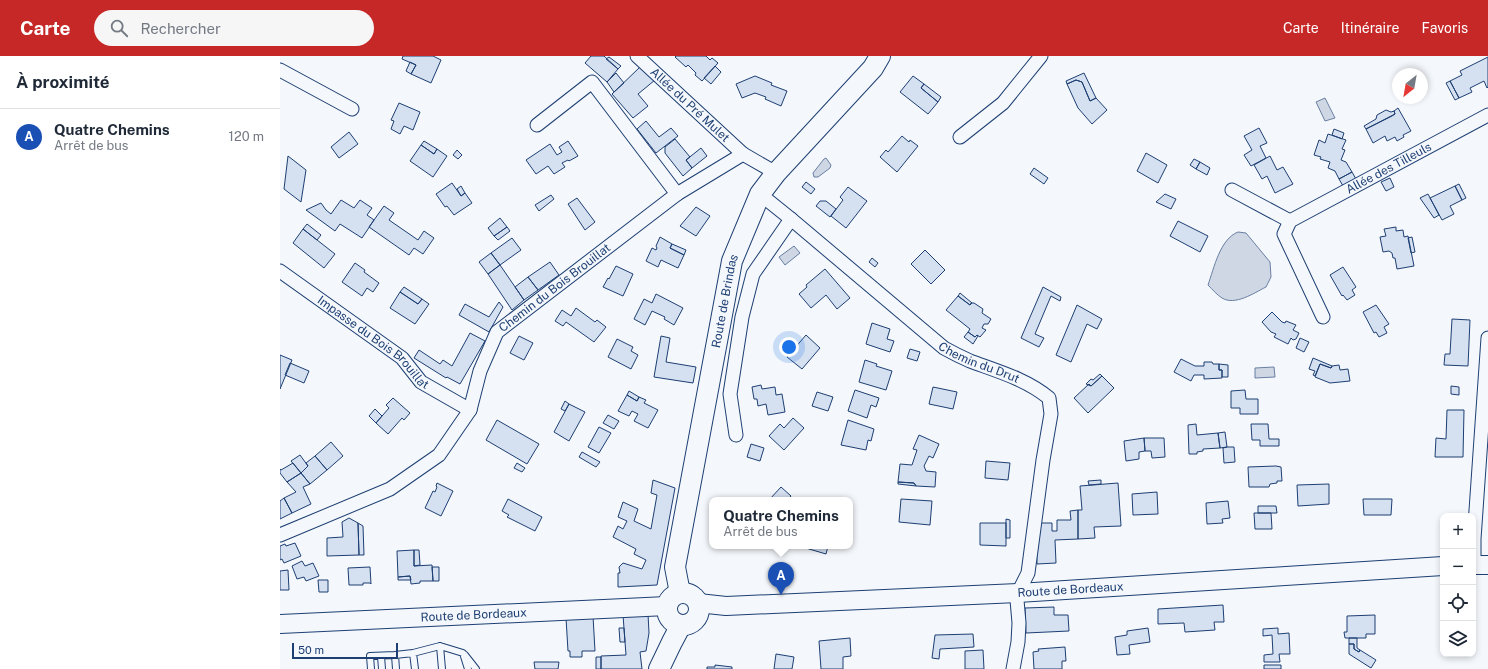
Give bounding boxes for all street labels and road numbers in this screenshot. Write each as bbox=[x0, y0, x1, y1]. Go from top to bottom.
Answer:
street label: Allée du Pré Mulet bbox=[647, 65, 733, 145]
street label: Allée des Tilleuls bbox=[1344, 140, 1434, 197]
street label: Chemin du Bois Brouillat bbox=[496, 240, 613, 335]
street label: Route de Brindas bbox=[709, 252, 741, 349]
street label: Impasse du Bois Brouillat bbox=[315, 293, 432, 392]
street label: Chemin du Drut bbox=[935, 339, 1022, 386]
street label: Route de Bordeaux bbox=[1017, 579, 1124, 600]
street label: Route de Bordeaux bbox=[420, 606, 527, 624]

